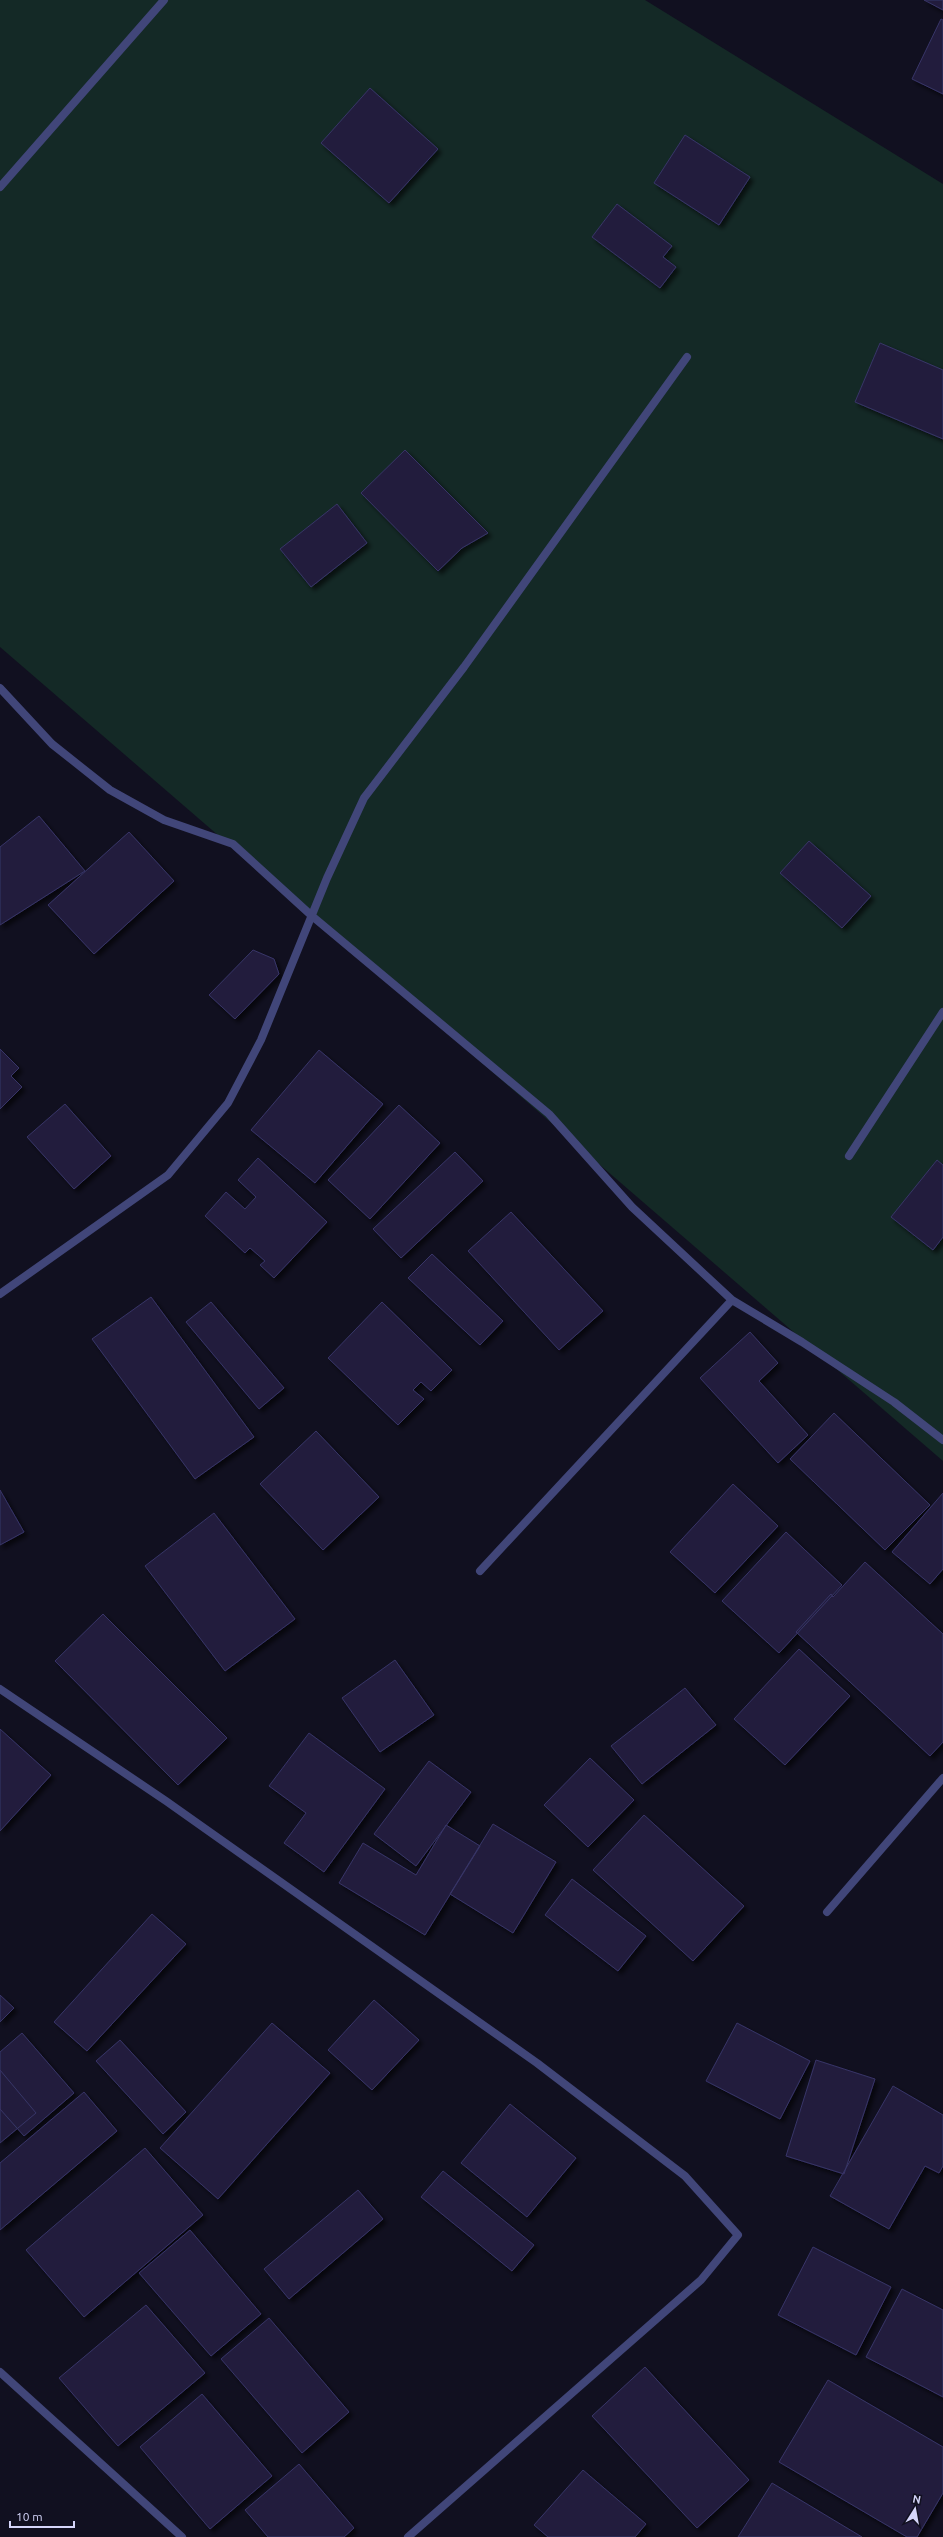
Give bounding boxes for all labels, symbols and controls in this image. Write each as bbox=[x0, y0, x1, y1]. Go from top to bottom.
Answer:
north arrow bbox=[895, 2489, 935, 2529]
text: N bbox=[912, 2493, 922, 2506]
scale bar bbox=[10, 2503, 74, 2529]
text: 10 m bbox=[16, 2510, 43, 2523]

